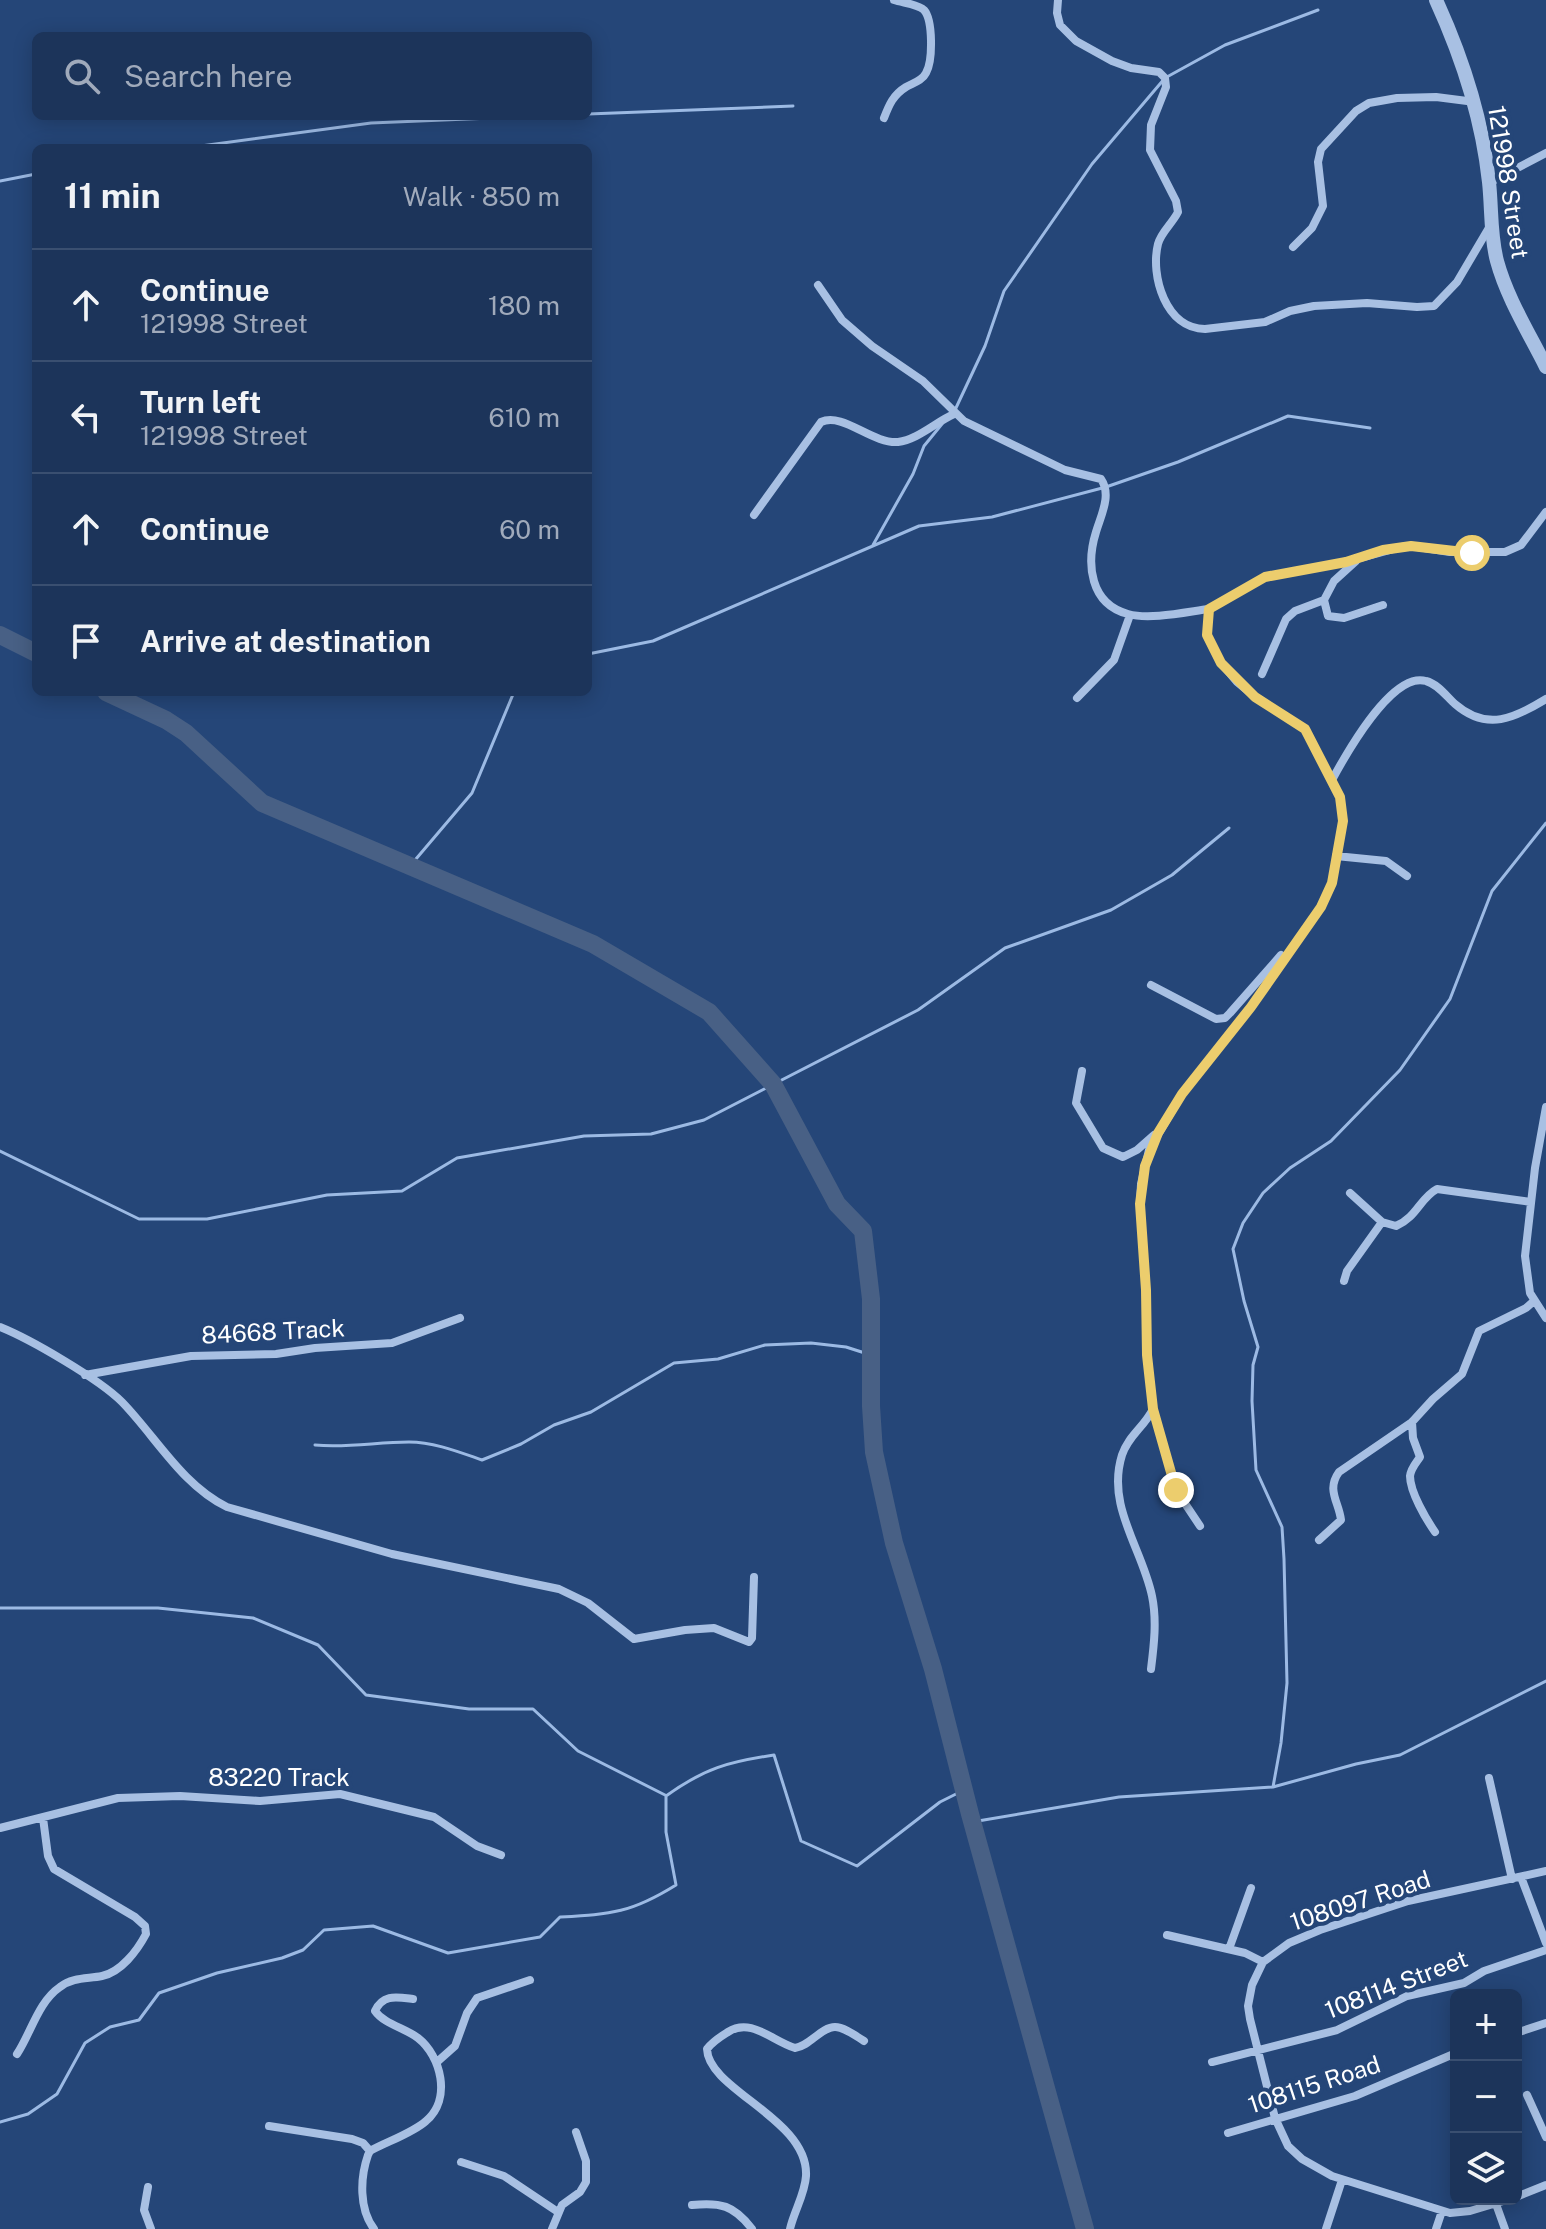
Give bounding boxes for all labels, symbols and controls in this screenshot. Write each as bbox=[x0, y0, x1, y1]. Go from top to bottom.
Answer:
search box bbox=[32, 32, 592, 120]
icon: search bbox=[60, 54, 104, 98]
text: Search here bbox=[124, 58, 292, 94]
street label: 121998 Street bbox=[1483, 103, 1535, 261]
text: 11 min bbox=[64, 176, 161, 216]
text: Walk · 850 m bbox=[403, 181, 560, 212]
text: Continue bbox=[140, 272, 270, 308]
icon: ahead bbox=[64, 283, 108, 327]
text: 180 m bbox=[488, 290, 560, 321]
text: 121998 Street bbox=[140, 308, 308, 339]
text: Turn left bbox=[140, 384, 261, 420]
icon: left bbox=[64, 395, 108, 439]
text: 610 m bbox=[489, 402, 560, 433]
text: 121998 Street bbox=[140, 420, 308, 451]
icon: ahead bbox=[64, 507, 108, 551]
text: Continue bbox=[140, 511, 270, 547]
text: 60 m bbox=[499, 514, 560, 545]
route start bbox=[1454, 535, 1490, 571]
icon: arrive bbox=[64, 619, 108, 663]
text: Arrive at destination bbox=[140, 623, 431, 659]
street label: 84668 Track bbox=[201, 1313, 345, 1349]
route end bbox=[1158, 1472, 1194, 1508]
street label: 83220 Track bbox=[208, 1763, 350, 1791]
street label: 108097 Road bbox=[1286, 1864, 1434, 1936]
street label: 108114 Street bbox=[1321, 1944, 1471, 2024]
map controls bbox=[1450, 1989, 1522, 2205]
button: + bbox=[1450, 1989, 1522, 2061]
street label: 108115 Road bbox=[1244, 2049, 1384, 2119]
button: − bbox=[1450, 2061, 1522, 2133]
button: layers bbox=[1450, 2133, 1522, 2205]

